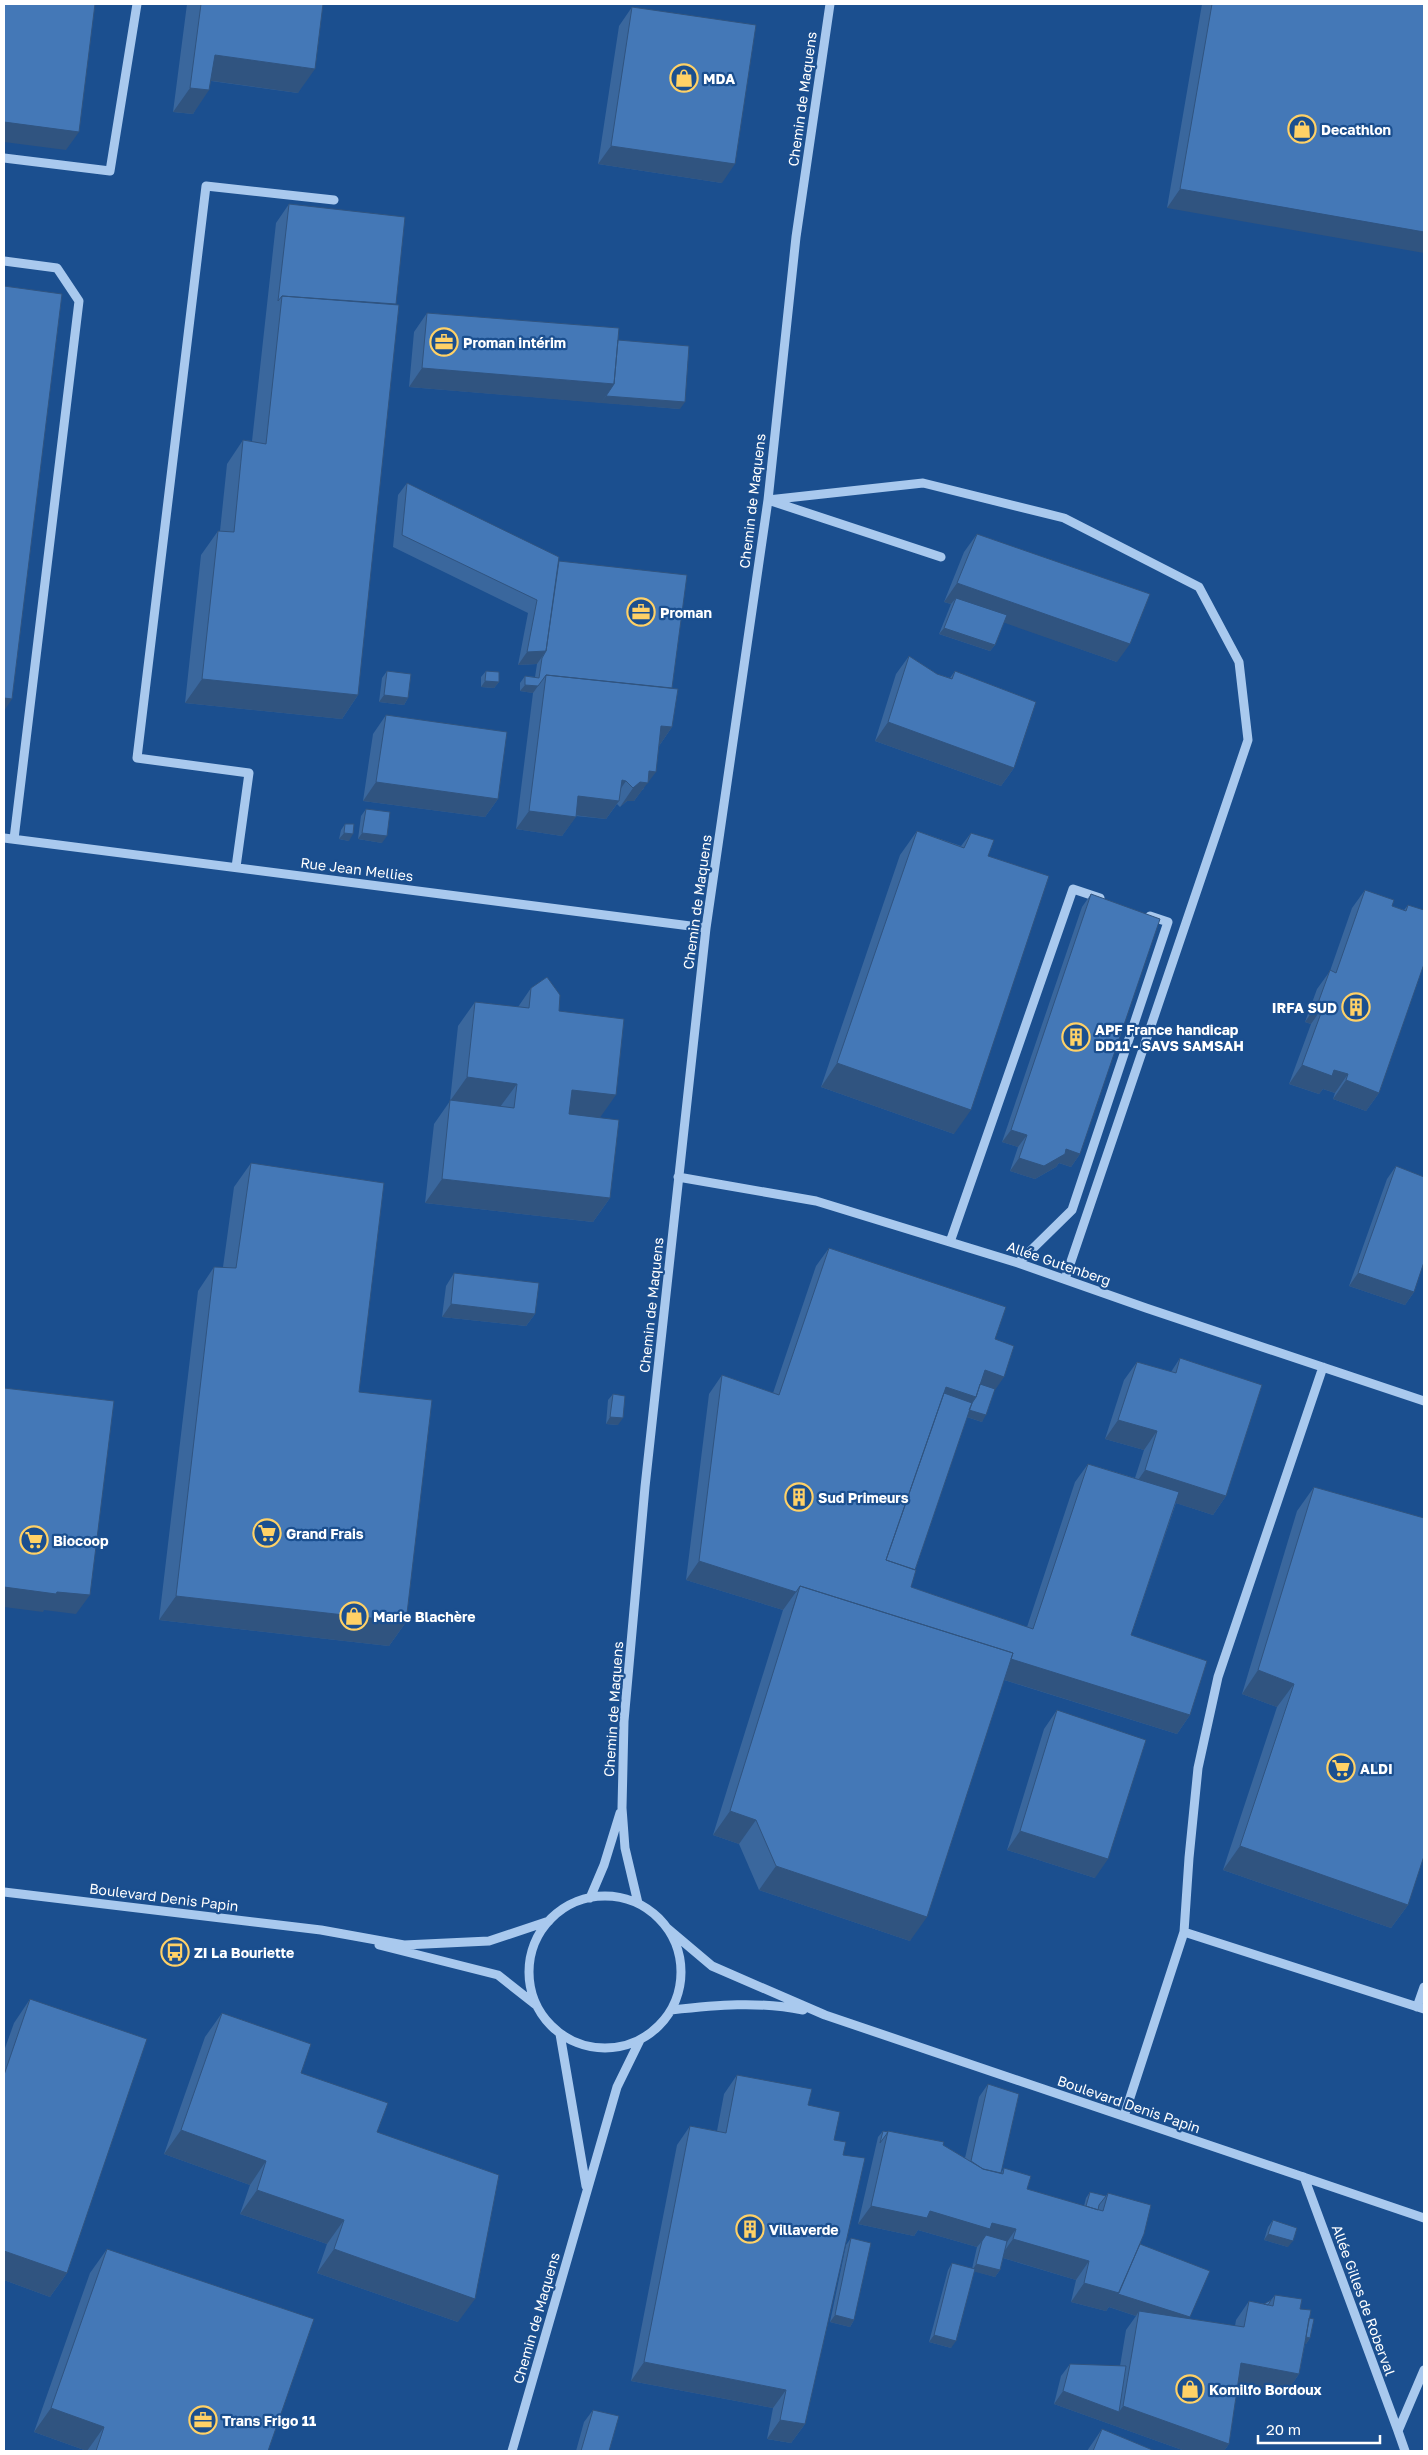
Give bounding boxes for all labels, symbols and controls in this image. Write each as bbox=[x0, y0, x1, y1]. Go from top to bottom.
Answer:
street label: Chemin de Maquens bbox=[784, 31, 820, 167]
shop icon: MDA bbox=[669, 63, 699, 93]
place label: MDA bbox=[703, 70, 735, 87]
shop icon: Decathlon bbox=[1287, 114, 1317, 144]
place label: Decathlon bbox=[1321, 121, 1391, 138]
office icon: Proman intérim bbox=[429, 327, 459, 357]
place label: Proman intérim bbox=[463, 334, 566, 351]
street label: Chemin de Maquens bbox=[735, 433, 769, 569]
office icon: Proman bbox=[626, 597, 656, 627]
place label: Proman bbox=[660, 604, 712, 621]
street label: Chemin de Maquens bbox=[679, 834, 715, 970]
street label: Rue Jean Mellies bbox=[300, 854, 414, 884]
building icon: IRFA SUD bbox=[1341, 992, 1371, 1022]
place label: IRFA SUD bbox=[1272, 999, 1337, 1016]
place label: APF France handicap DD11 - SAVS SAMSAH bbox=[1095, 1021, 1244, 1054]
building icon: APF France handicap DD11 - SAVS SAMSAH bbox=[1061, 1022, 1091, 1052]
street label: Chemin de Maquens bbox=[635, 1237, 667, 1373]
street label: Allée Gutenberg bbox=[1005, 1237, 1113, 1289]
building icon: Sud Primeurs bbox=[784, 1482, 814, 1512]
place label: Sud Primeurs bbox=[818, 1489, 909, 1506]
supermarket icon: Grand Frais bbox=[252, 1518, 282, 1548]
supermarket icon: Biocoop bbox=[19, 1525, 49, 1555]
place label: Grand Frais bbox=[286, 1525, 364, 1542]
place label: Biocoop bbox=[53, 1532, 109, 1549]
shop icon: Marie Blachère bbox=[339, 1601, 369, 1631]
place label: Marie Blachère bbox=[373, 1608, 476, 1625]
street label: Chemin de Maquens bbox=[600, 1641, 626, 1777]
supermarket icon: ALDI bbox=[1326, 1753, 1356, 1783]
place label: ALDI bbox=[1360, 1760, 1393, 1777]
street label: Boulevard Denis Papin bbox=[88, 1879, 240, 1915]
bus stop icon: ZI La Bouriette bbox=[160, 1937, 190, 1967]
place label: ZI La Bouriette bbox=[194, 1944, 294, 1961]
street label: Boulevard Denis Papin bbox=[1055, 2071, 1203, 2137]
building icon: Villaverde bbox=[735, 2214, 765, 2244]
place label: Villaverde bbox=[769, 2221, 839, 2238]
street label: Allée Gilles de Roberval bbox=[1329, 2222, 1399, 2378]
street label: Chemin de Maquens bbox=[509, 2250, 563, 2386]
shop icon: Komilfo Bordoux bbox=[1175, 2374, 1205, 2404]
place label: Komilfo Bordoux bbox=[1209, 2381, 1322, 2398]
office icon: Trans Frigo 11 bbox=[188, 2405, 218, 2435]
place label: Trans Frigo 11 bbox=[222, 2412, 316, 2429]
scale bar bbox=[1258, 2412, 1380, 2444]
text: 20 m bbox=[1266, 2420, 1301, 2438]

